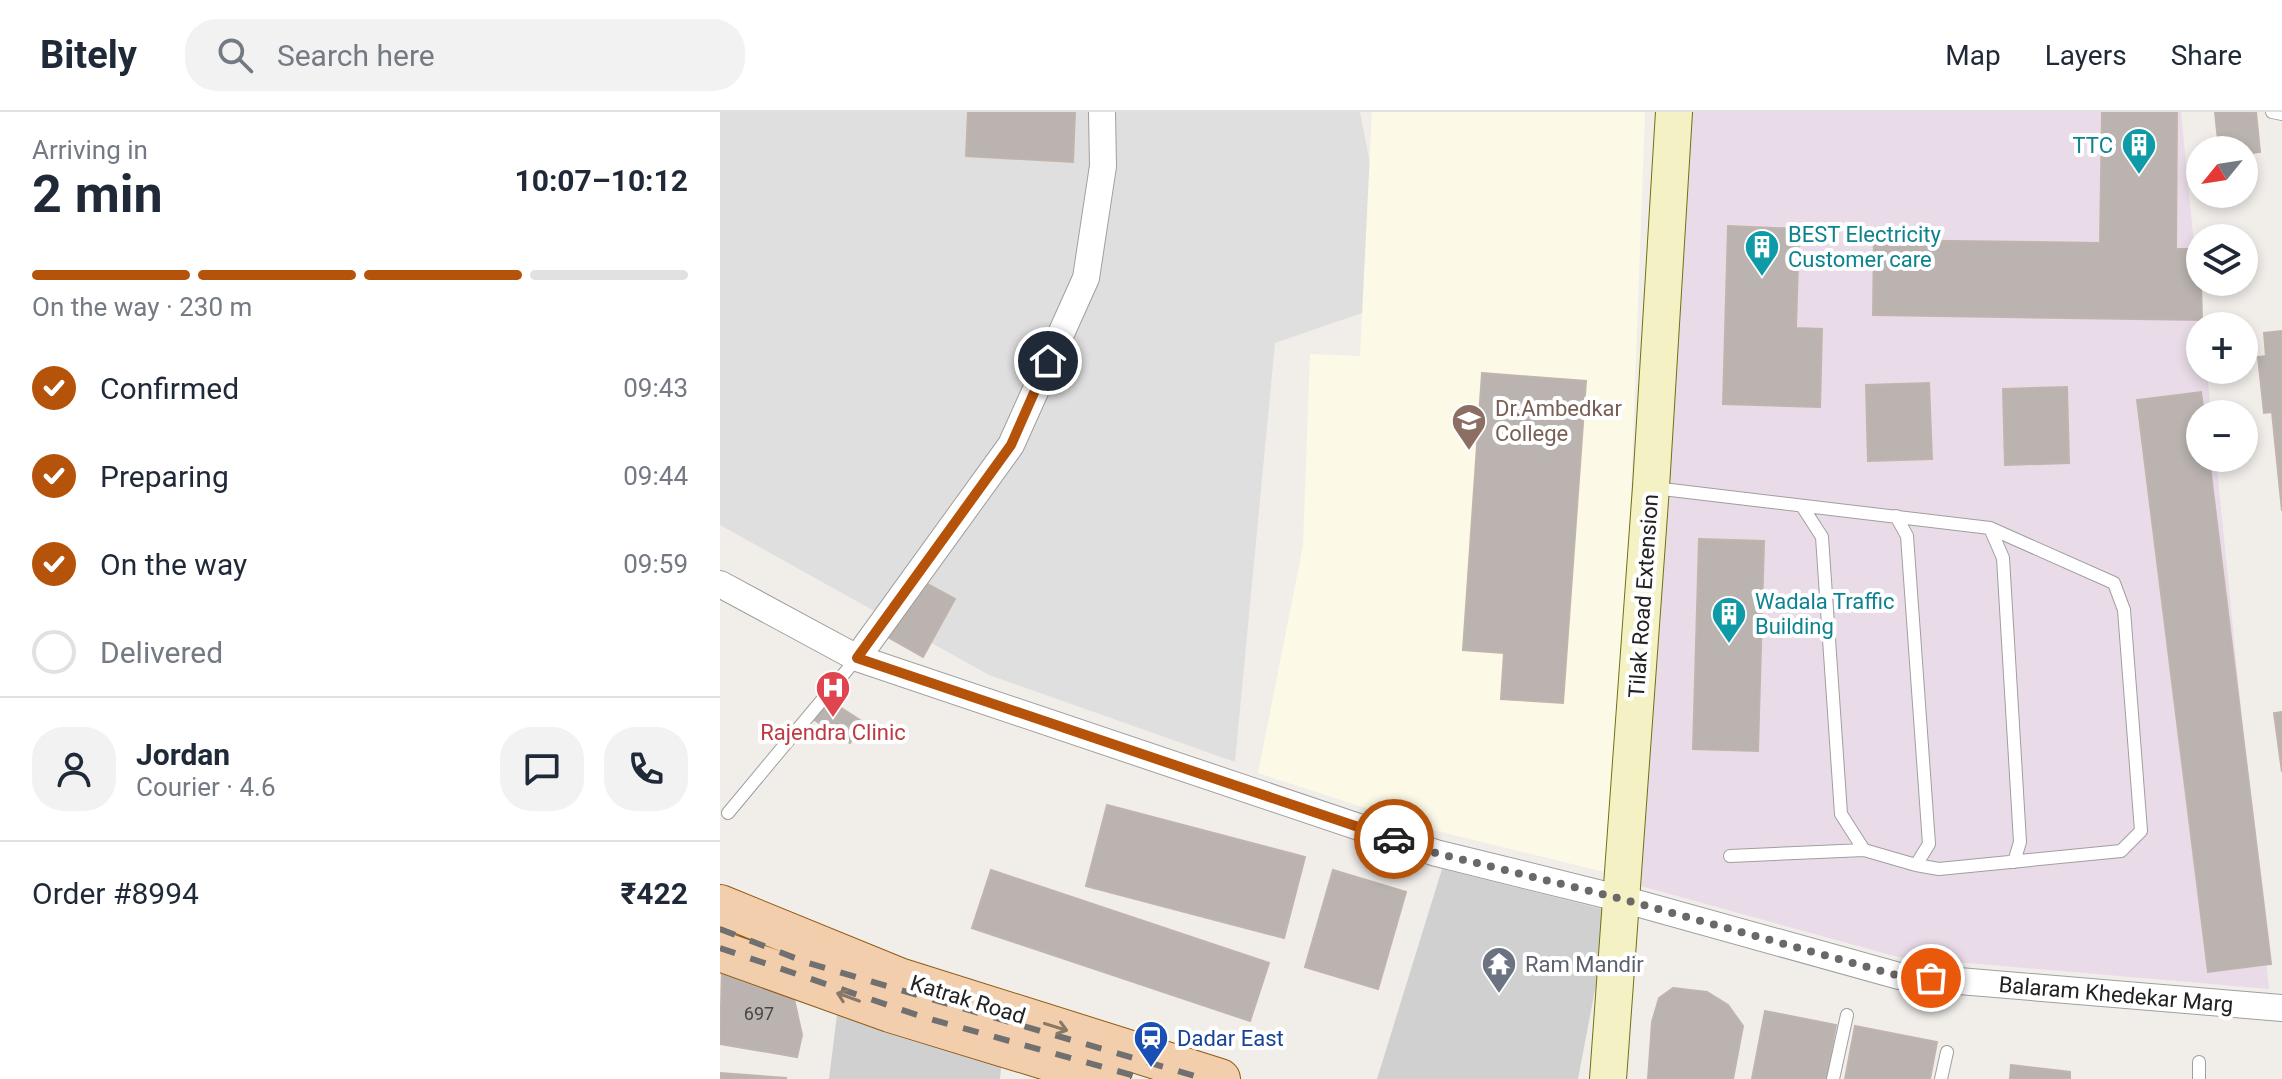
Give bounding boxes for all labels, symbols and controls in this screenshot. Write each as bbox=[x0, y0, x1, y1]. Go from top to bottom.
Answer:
search box bbox=[185, 19, 745, 91]
text: Bitely bbox=[40, 33, 137, 77]
icon: search bbox=[213, 33, 257, 77]
text: Search here bbox=[277, 38, 435, 73]
text: Map bbox=[1945, 39, 2001, 72]
text: Layers bbox=[2045, 39, 2127, 72]
text: Share bbox=[2171, 39, 2242, 72]
building icon: TTC bbox=[2120, 126, 2158, 176]
place label: TTC bbox=[2073, 133, 2113, 158]
text: Arriving in bbox=[32, 135, 148, 165]
north arrow bbox=[2186, 136, 2258, 208]
map controls bbox=[2186, 136, 2258, 472]
text: 10:07–10:12 bbox=[514, 163, 688, 198]
text: 2 min bbox=[32, 164, 163, 225]
place label: BEST Electricity Customer care bbox=[1788, 222, 1942, 272]
button: layers bbox=[2186, 224, 2258, 296]
building icon: BEST Electricity Customer care bbox=[1743, 228, 1781, 278]
text: On the way · 230 m bbox=[32, 292, 252, 322]
button: + bbox=[2186, 312, 2258, 384]
pin bbox=[1014, 327, 1082, 395]
icon: home bbox=[1026, 339, 1070, 383]
icon: check bbox=[32, 366, 76, 410]
text: Confirmed bbox=[100, 371, 239, 406]
text: 09:43 bbox=[623, 373, 688, 403]
place label: Dr.Ambedkar College bbox=[1495, 396, 1623, 446]
button: − bbox=[2186, 400, 2258, 472]
school or university icon: Dr.Ambedkar College bbox=[1450, 402, 1488, 452]
icon: check bbox=[32, 454, 76, 498]
text: Preparing bbox=[100, 459, 229, 494]
text: 09:44 bbox=[623, 461, 688, 491]
street label: Tilak Road Extension bbox=[1624, 493, 1663, 699]
icon: check bbox=[32, 542, 76, 586]
text: On the way bbox=[100, 547, 247, 582]
text: 09:59 bbox=[623, 549, 688, 579]
place label: Wadala Traffic Building bbox=[1755, 589, 1894, 639]
building icon: Wadala Traffic Building bbox=[1710, 595, 1748, 645]
text: Delivered bbox=[100, 635, 223, 670]
hospital icon: Rajendra Clinic bbox=[814, 669, 852, 719]
place label: Rajendra Clinic bbox=[760, 720, 906, 745]
button: person bbox=[32, 727, 116, 811]
button: chat bbox=[500, 727, 584, 811]
button: phone bbox=[604, 727, 688, 811]
text: Jordan bbox=[136, 737, 230, 772]
text: Courier · 4.6 bbox=[136, 772, 276, 802]
courier bbox=[1354, 799, 1434, 879]
icon: car bbox=[1372, 817, 1416, 861]
text: Order #8994 bbox=[32, 876, 199, 911]
text: ₹422 bbox=[621, 876, 688, 911]
pin bbox=[1897, 944, 1965, 1012]
temple icon: Ram Mandir bbox=[1480, 945, 1518, 995]
place label: Ram Mandir bbox=[1525, 952, 1644, 977]
icon: bag bbox=[1909, 956, 1953, 1000]
street label: Katrak Road bbox=[907, 970, 1028, 1029]
street label: Balaram Khedekar Marg bbox=[1998, 972, 2234, 1017]
one-way arrow bbox=[836, 989, 861, 1004]
house number: 697 bbox=[744, 1003, 774, 1024]
station icon: Dadar East bbox=[1132, 1019, 1170, 1069]
one-way arrow bbox=[1043, 1020, 1069, 1035]
place label: Dadar East bbox=[1177, 1026, 1284, 1051]

